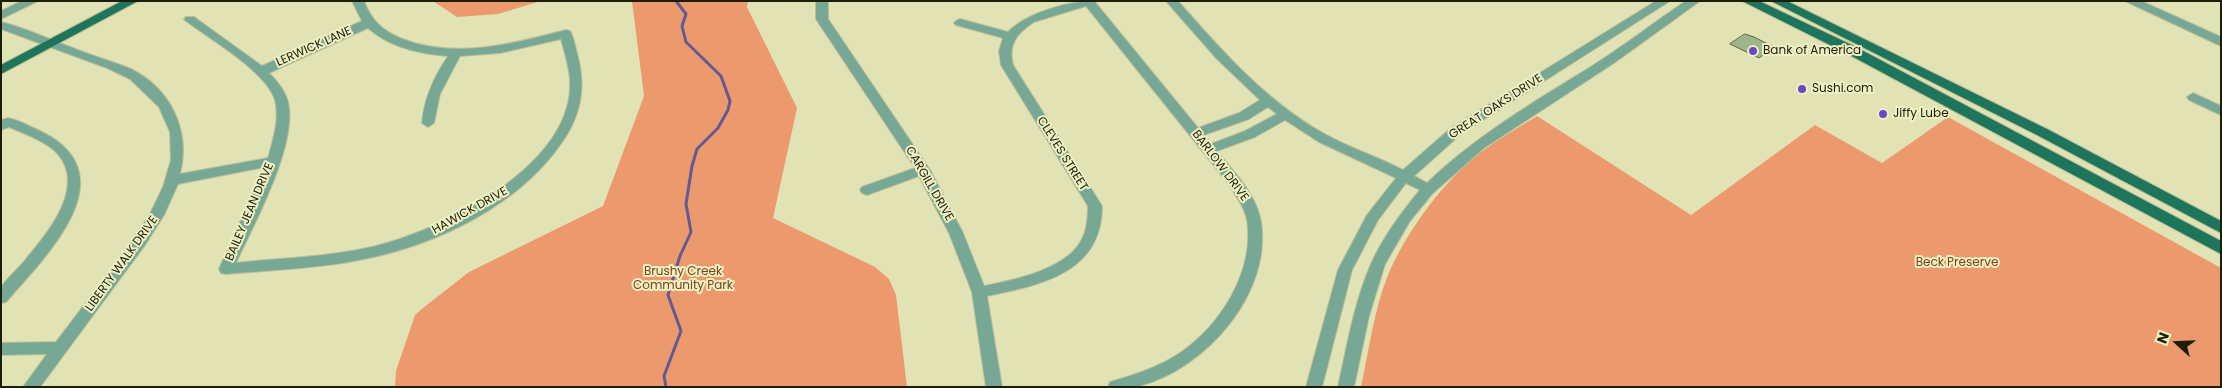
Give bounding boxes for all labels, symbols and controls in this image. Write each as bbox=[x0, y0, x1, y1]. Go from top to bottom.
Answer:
street label: LERWICK LANE bbox=[274, 24, 354, 70]
place label: Bank of America bbox=[1763, 44, 1861, 58]
marker: Bank of America bbox=[1747, 45, 1759, 57]
street label: GREAT OAKS DRIVE bbox=[1447, 71, 1545, 143]
place label: Sushi.com bbox=[1812, 82, 1873, 96]
marker: Sushi.com bbox=[1796, 83, 1808, 95]
place label: Jiffy Lube bbox=[1893, 107, 1949, 121]
marker: Jiffy Lube bbox=[1877, 108, 1889, 120]
street label: CLEVES STREET bbox=[1033, 114, 1091, 194]
street label: BARLOW DRIVE bbox=[1189, 128, 1251, 204]
street label: CARGILL DRIVE bbox=[902, 144, 956, 224]
street label: BAILEY JEAN DRIVE bbox=[223, 161, 277, 263]
street label: HAWICK DRIVE bbox=[430, 184, 510, 238]
street label: LIBERTY WALK DRIVE bbox=[83, 214, 161, 314]
park label: Beck Preserve bbox=[1916, 256, 1998, 270]
park label: Brushy Creek Community Park bbox=[633, 265, 733, 293]
north arrow bbox=[2152, 318, 2202, 368]
text: N bbox=[2152, 330, 2174, 346]

